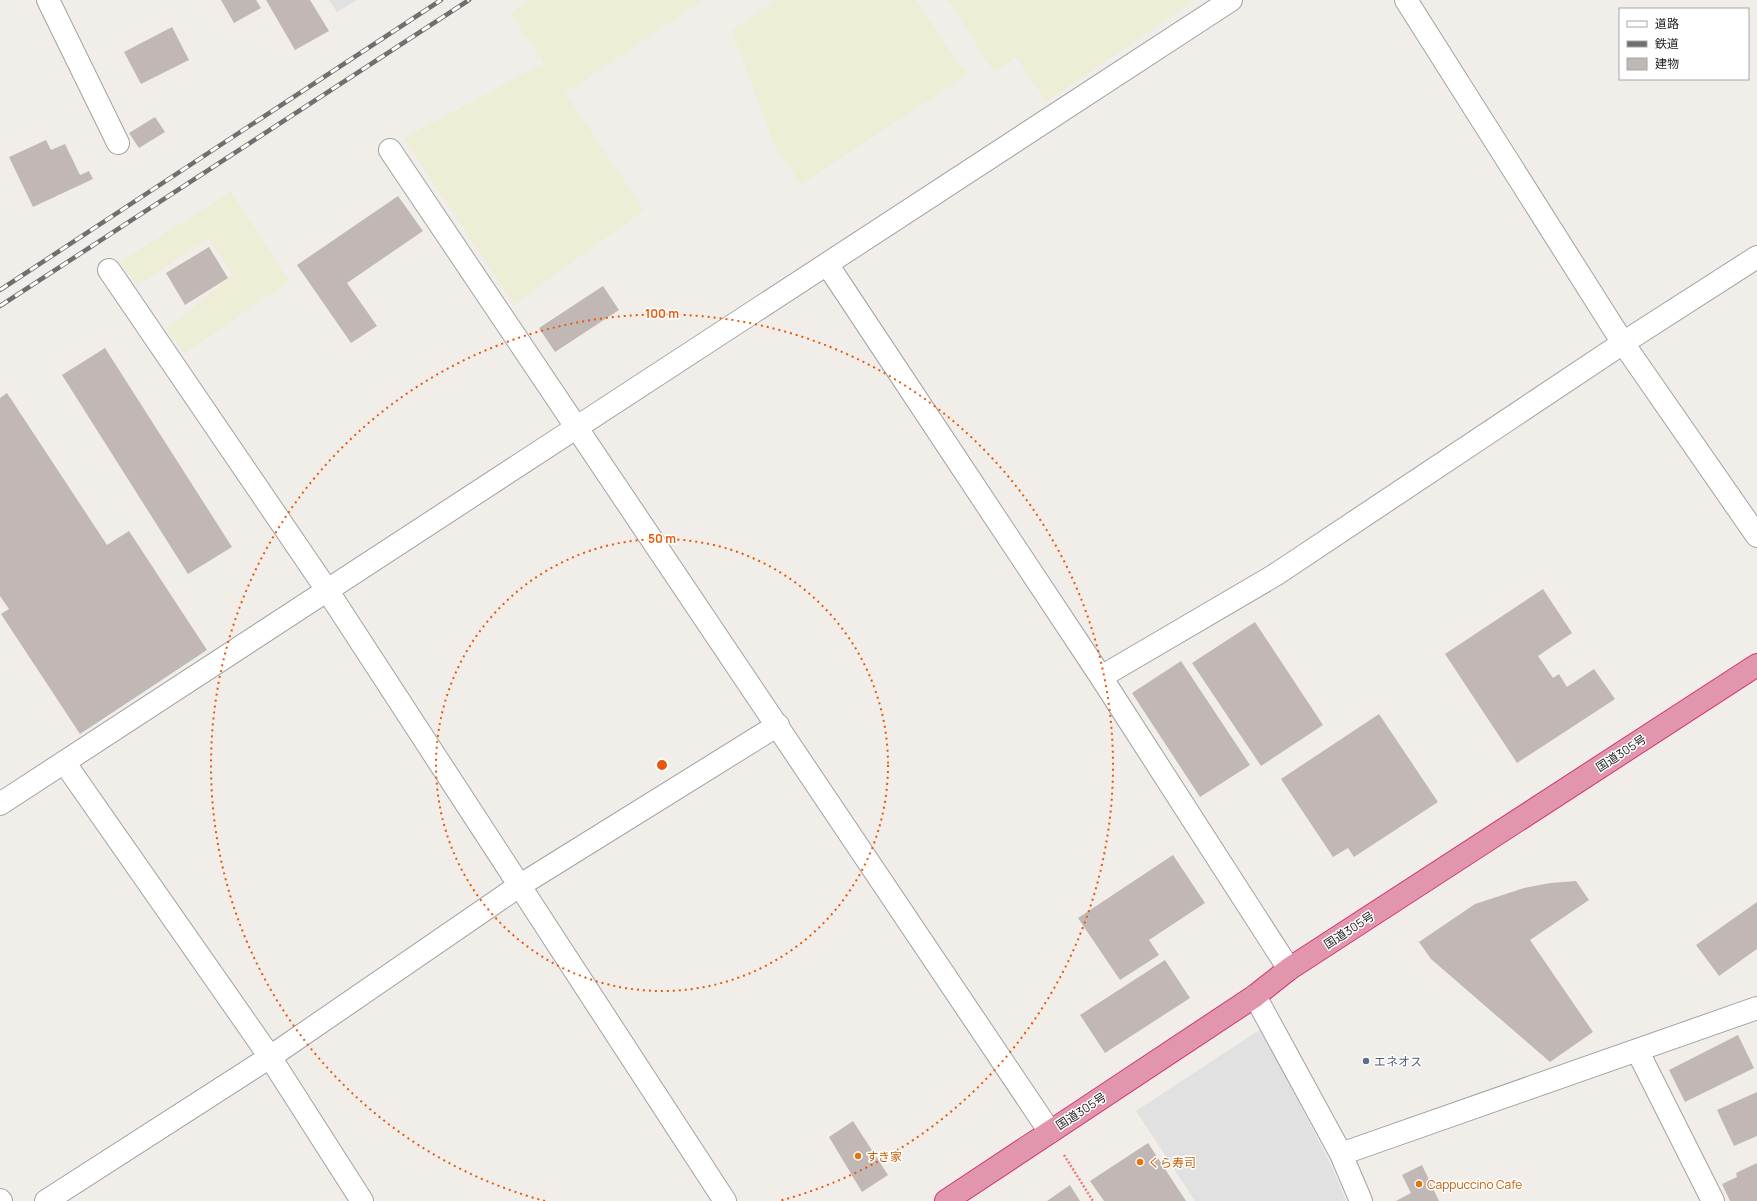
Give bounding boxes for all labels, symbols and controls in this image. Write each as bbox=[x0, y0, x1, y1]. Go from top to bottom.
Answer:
legend bbox=[1619, 8, 1749, 80]
text: 道路 bbox=[1655, 15, 1679, 32]
text: 鉄道 bbox=[1655, 35, 1679, 52]
text: 建物 bbox=[1655, 55, 1679, 72]
text: 100 m bbox=[645, 305, 679, 322]
text: 50 m bbox=[648, 530, 676, 547]
street label: 国道305号 bbox=[1593, 730, 1649, 776]
centre of rings bbox=[655, 758, 669, 772]
street label: 国道305号 bbox=[1321, 907, 1377, 953]
place label: エネオス bbox=[1374, 1053, 1422, 1070]
marker: エネオス bbox=[1361, 1056, 1371, 1066]
street label: 国道305号 bbox=[1053, 1088, 1109, 1134]
place label: すき家 bbox=[866, 1148, 902, 1165]
marker: すき家 bbox=[853, 1151, 863, 1161]
place label: くら寿司 bbox=[1148, 1154, 1196, 1171]
marker: くら寿司 bbox=[1135, 1157, 1145, 1167]
place label: Cappuccino Cafe bbox=[1427, 1176, 1522, 1193]
marker: Cappuccino Cafe bbox=[1414, 1179, 1424, 1189]

